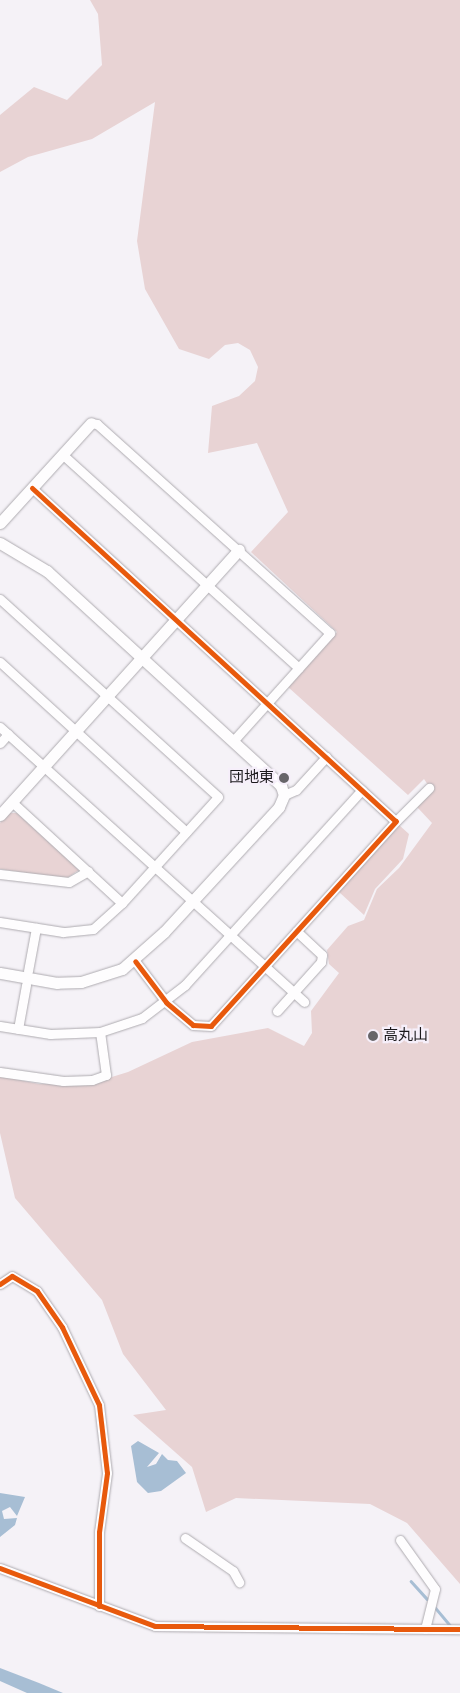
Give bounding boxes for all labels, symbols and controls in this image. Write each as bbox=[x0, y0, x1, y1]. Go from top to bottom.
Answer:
place label: 団地東 bbox=[229, 769, 274, 787]
marker: 団地東 bbox=[278, 772, 290, 784]
place label: 高丸山 bbox=[383, 1027, 428, 1045]
marker: 高丸山 bbox=[367, 1030, 379, 1042]

